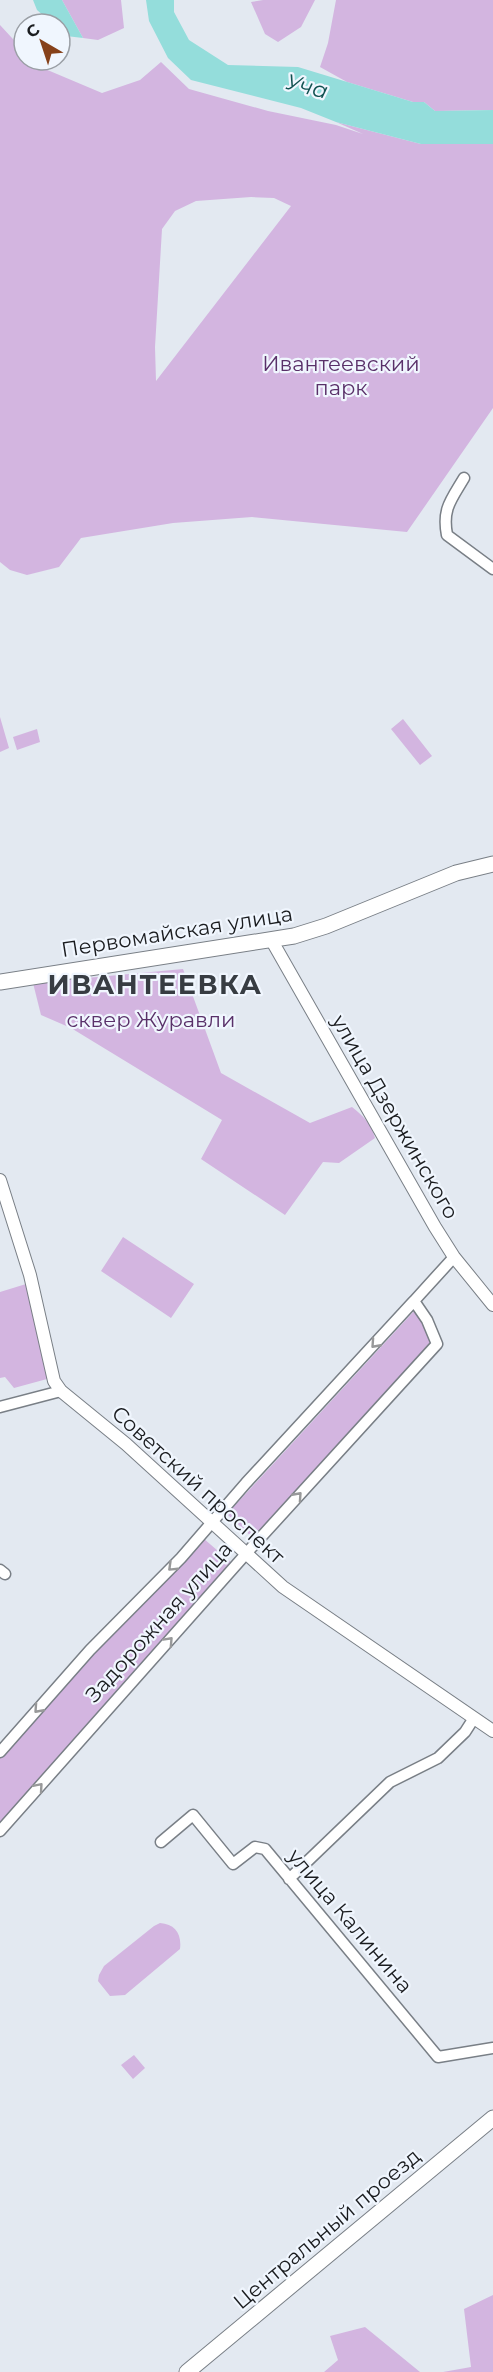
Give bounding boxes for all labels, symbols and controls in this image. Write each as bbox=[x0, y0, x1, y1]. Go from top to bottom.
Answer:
north arrow bbox=[12, 12, 72, 72]
text: С bbox=[22, 19, 44, 42]
water label: Уча bbox=[283, 68, 331, 105]
park label: Ивантеевский парк bbox=[262, 351, 420, 400]
street label: Первомайская улица bbox=[59, 901, 294, 962]
district label: ИВАНТЕЕВКА bbox=[47, 968, 263, 1001]
park label: сквер Журавли bbox=[66, 1007, 236, 1032]
street label: улица Дзержинского bbox=[326, 1009, 464, 1223]
one-way arrow bbox=[371, 1337, 382, 1348]
street label: Советский проспект bbox=[107, 1400, 290, 1569]
one-way arrow bbox=[291, 1492, 302, 1503]
street label: Задорожная улица bbox=[80, 1536, 237, 1707]
one-way arrow bbox=[168, 1560, 178, 1571]
one-way arrow bbox=[161, 1638, 172, 1649]
one-way arrow bbox=[34, 1702, 45, 1712]
one-way arrow bbox=[31, 1783, 42, 1794]
street label: улица Калинина bbox=[282, 1843, 418, 1998]
street label: Центральный проезд bbox=[228, 2143, 425, 2314]

